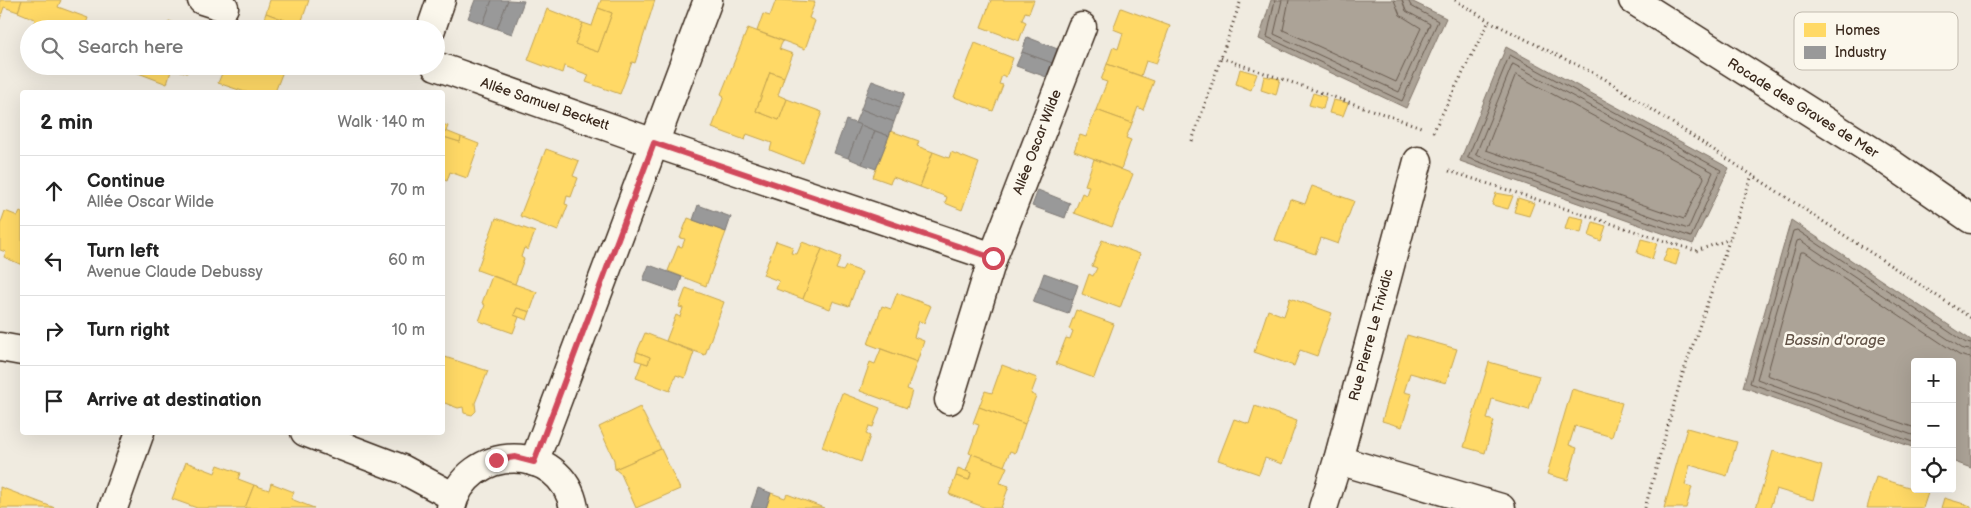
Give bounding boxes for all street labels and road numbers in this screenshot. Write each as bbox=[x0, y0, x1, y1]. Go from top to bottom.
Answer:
street label: Rocade des Graves de Mer bbox=[1724, 54, 1882, 162]
street label: Allée Samuel Beckett bbox=[479, 74, 612, 134]
street label: Allée Oscar Wilde bbox=[1009, 87, 1065, 197]
street label: Rue Pierre Le Trividic bbox=[1345, 267, 1397, 403]

